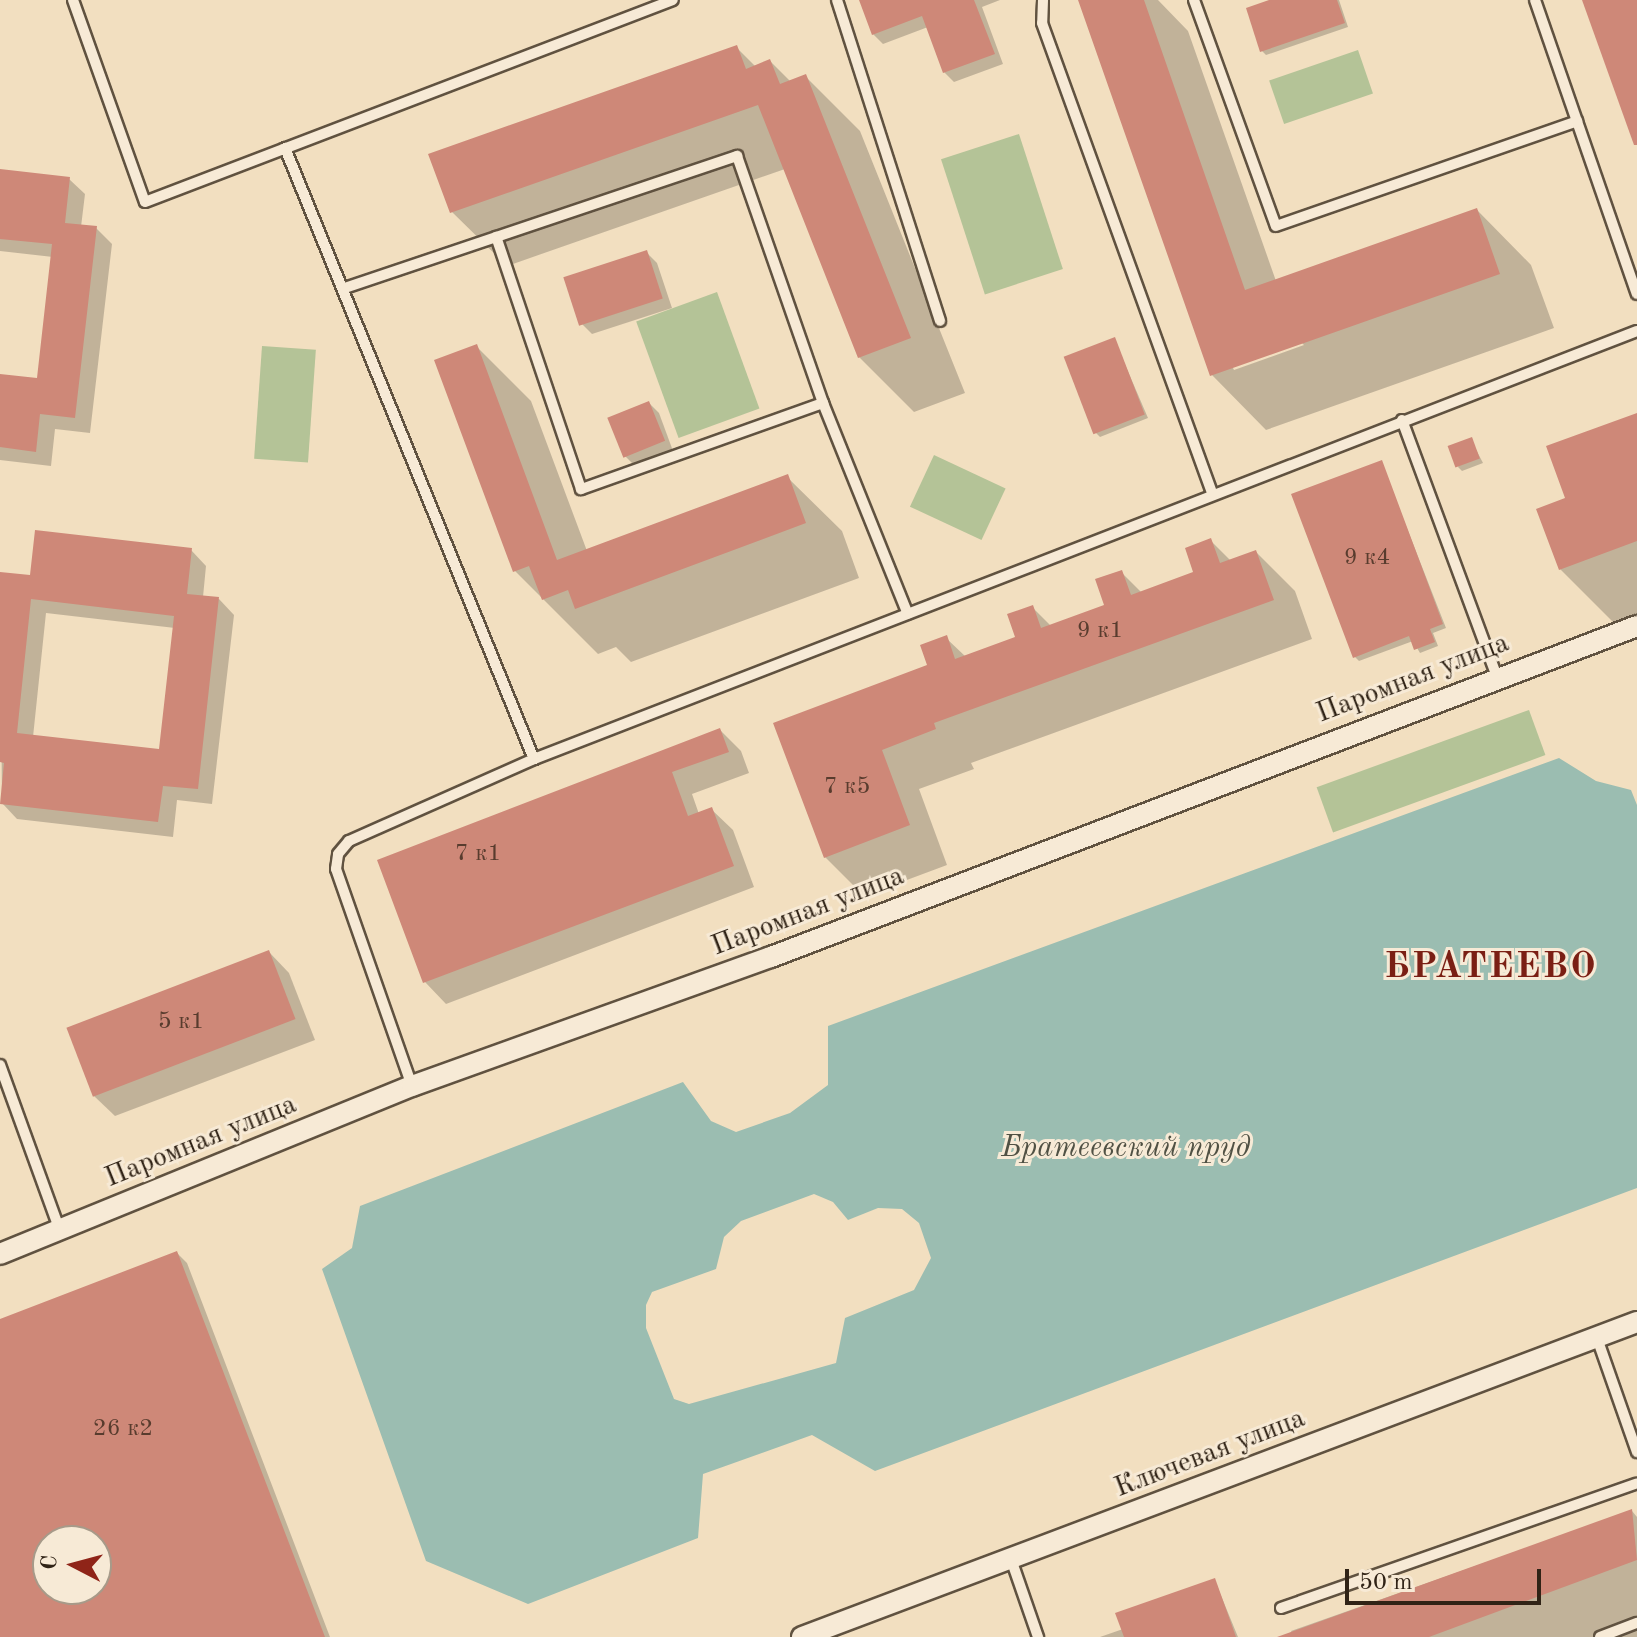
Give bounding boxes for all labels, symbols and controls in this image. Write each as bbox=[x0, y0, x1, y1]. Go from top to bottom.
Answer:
house number: 9 к4 bbox=[1344, 545, 1390, 573]
house number: 9 к1 bbox=[1077, 618, 1123, 646]
street label: Паромная улица bbox=[1312, 627, 1514, 731]
house number: 7 к5 bbox=[824, 774, 870, 802]
house number: 7 к1 bbox=[455, 841, 501, 869]
street label: Паромная улица bbox=[707, 860, 909, 964]
district label: БРАТЕЕВО bbox=[1384, 947, 1598, 991]
house number: 5 к1 bbox=[158, 1009, 204, 1037]
street label: Паромная улица bbox=[100, 1088, 302, 1196]
water label: Братеевский пруд bbox=[1002, 1130, 1250, 1166]
street label: Ключевая улица bbox=[1110, 1402, 1310, 1506]
house number: 26 к2 bbox=[93, 1416, 153, 1444]
north arrow bbox=[32, 1525, 112, 1605]
scale bar bbox=[1349, 1553, 1545, 1603]
text: С bbox=[38, 1554, 62, 1571]
text: 50 m bbox=[1359, 1571, 1413, 1595]

